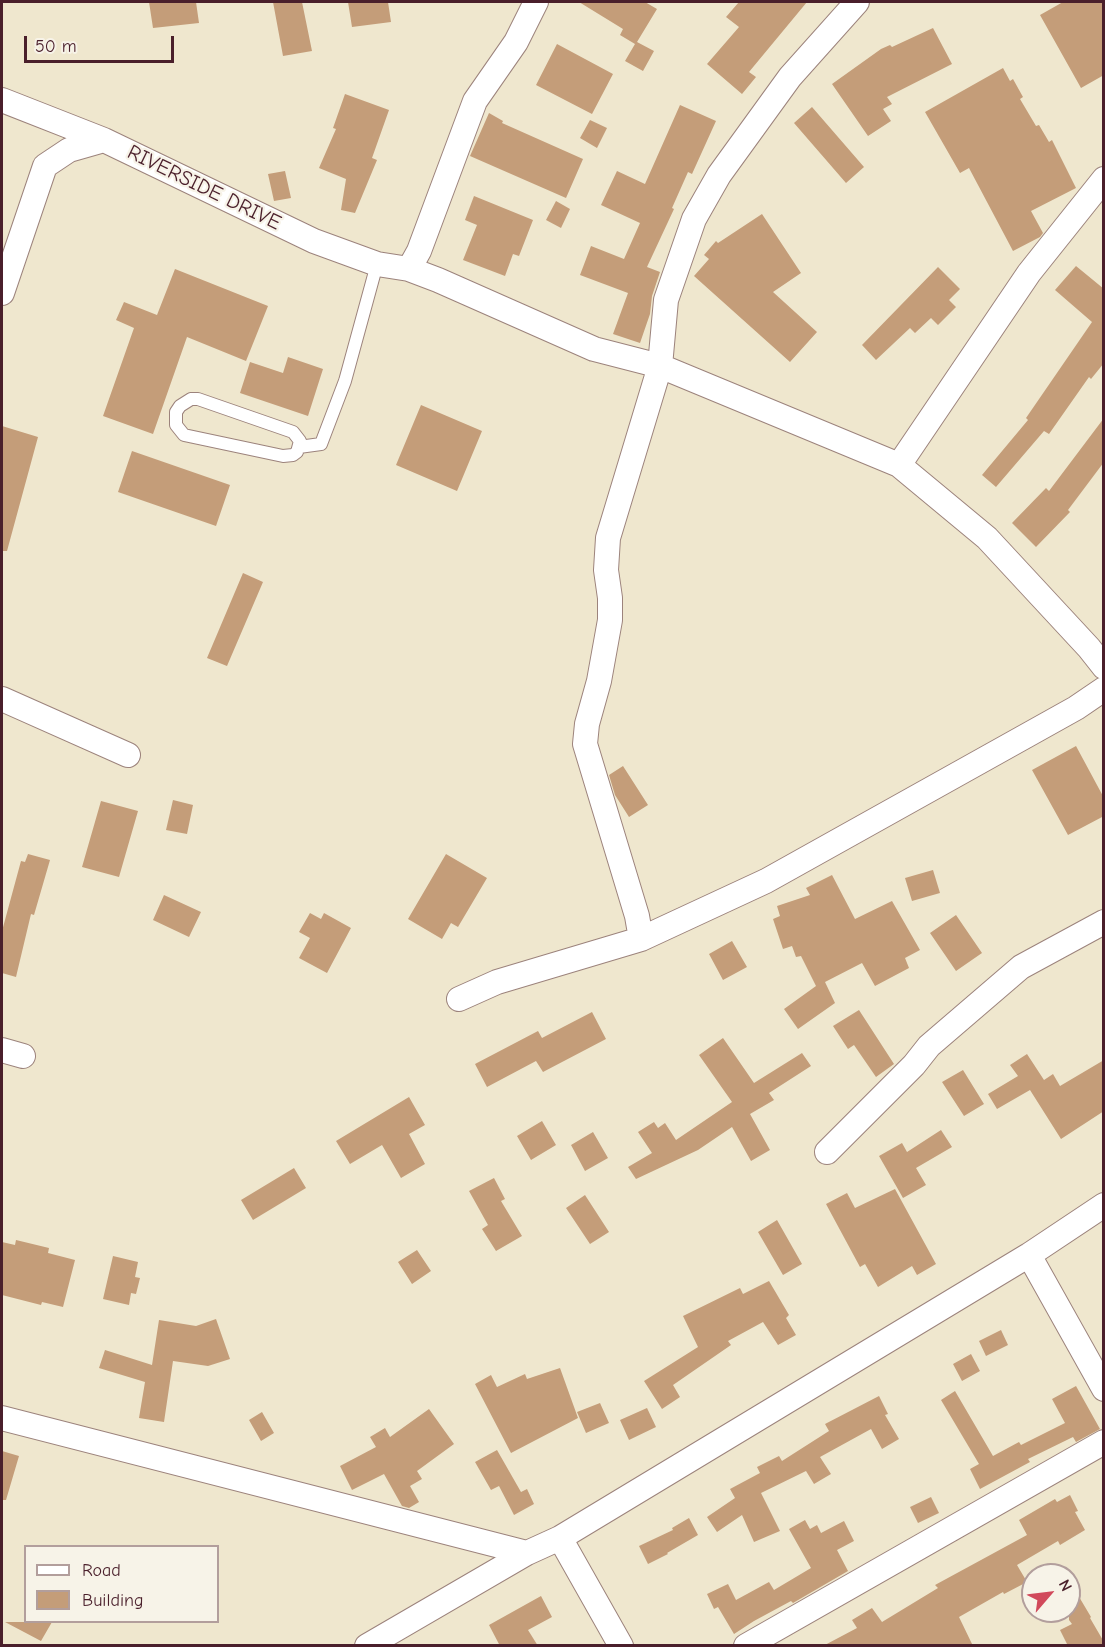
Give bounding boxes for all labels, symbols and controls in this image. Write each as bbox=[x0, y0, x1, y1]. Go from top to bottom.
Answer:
scale bar bbox=[27, 24, 177, 62]
text: 50 m bbox=[35, 36, 77, 57]
street label: RIVERSIDE DRIVE bbox=[123, 140, 285, 236]
legend bbox=[24, 1545, 219, 1623]
text: Road bbox=[82, 1560, 121, 1581]
north arrow bbox=[1021, 1563, 1081, 1623]
text: N bbox=[1055, 1577, 1076, 1594]
text: Building bbox=[82, 1590, 144, 1611]

